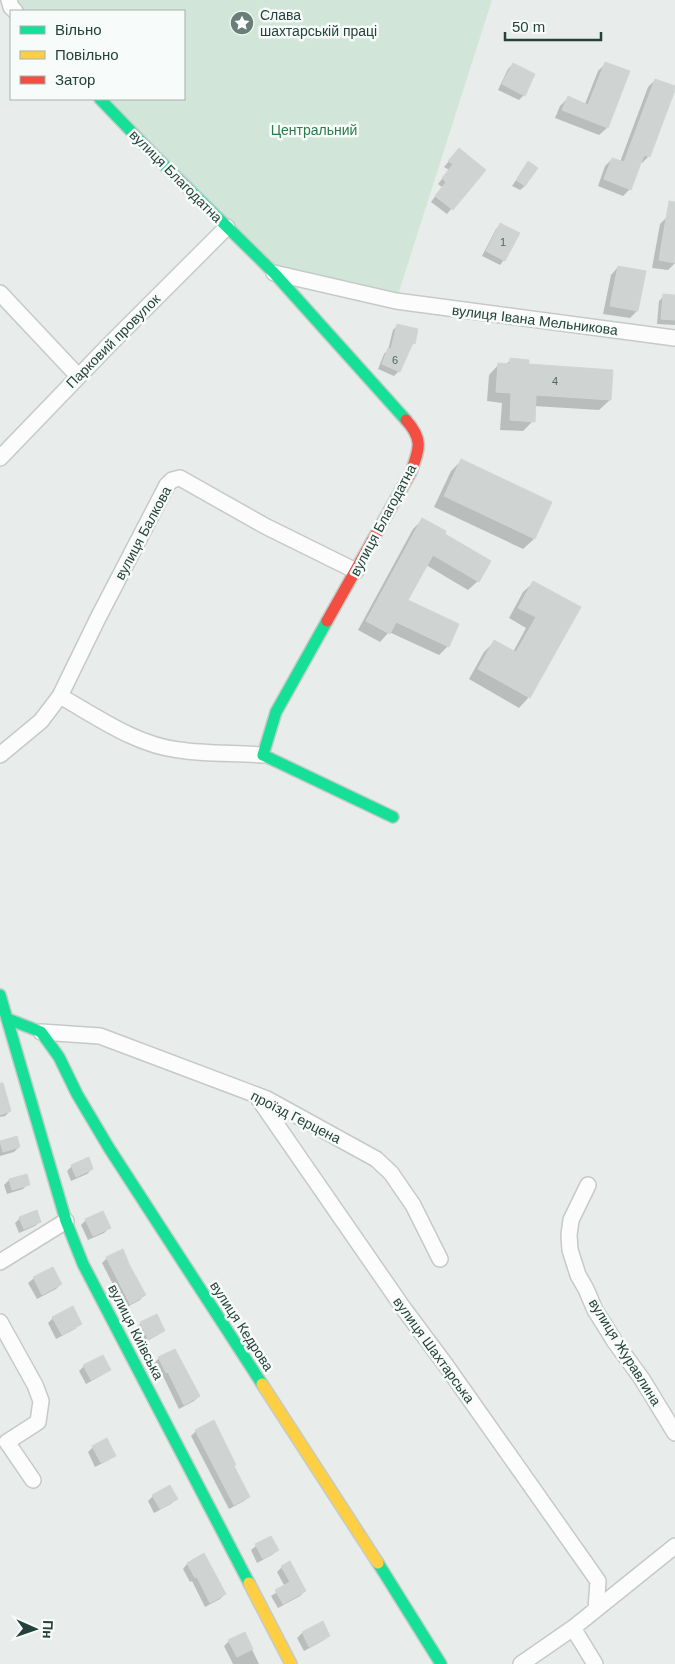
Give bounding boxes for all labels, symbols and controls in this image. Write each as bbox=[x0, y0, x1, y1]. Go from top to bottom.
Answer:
place label: Слава шахтарській праці bbox=[260, 7, 377, 39]
legend bbox=[10, 10, 185, 100]
place icon: Слава шахтарській праці bbox=[229, 10, 255, 36]
scale bar bbox=[505, 10, 601, 42]
text: 50 m bbox=[512, 18, 545, 35]
text: Вільно bbox=[55, 21, 102, 38]
text: Повільно bbox=[55, 46, 119, 63]
text: Затор bbox=[55, 71, 95, 88]
park label: Центральний bbox=[271, 122, 357, 138]
street label: вулиця Благодатна bbox=[126, 126, 226, 226]
house number: 1 bbox=[500, 236, 506, 248]
street label: Парковий провулок bbox=[63, 290, 164, 391]
street label: вулиця Івана Мельникова bbox=[451, 302, 619, 338]
house number: 6 bbox=[392, 354, 398, 366]
house number: 4 bbox=[552, 375, 558, 387]
street label: вулиця Благодатна bbox=[347, 461, 419, 579]
street label: вулиця Балкова bbox=[112, 483, 174, 582]
street label: проїзд Герцена bbox=[248, 1087, 344, 1147]
street label: вулиця Кедрова bbox=[207, 1278, 277, 1374]
street label: вулиця Київська bbox=[105, 1282, 167, 1383]
street label: вулиця Шахтарська bbox=[390, 1294, 478, 1406]
street label: вулиця Журавлина bbox=[586, 1296, 665, 1409]
north arrow bbox=[10, 1604, 60, 1654]
text: Пн bbox=[40, 1620, 56, 1639]

